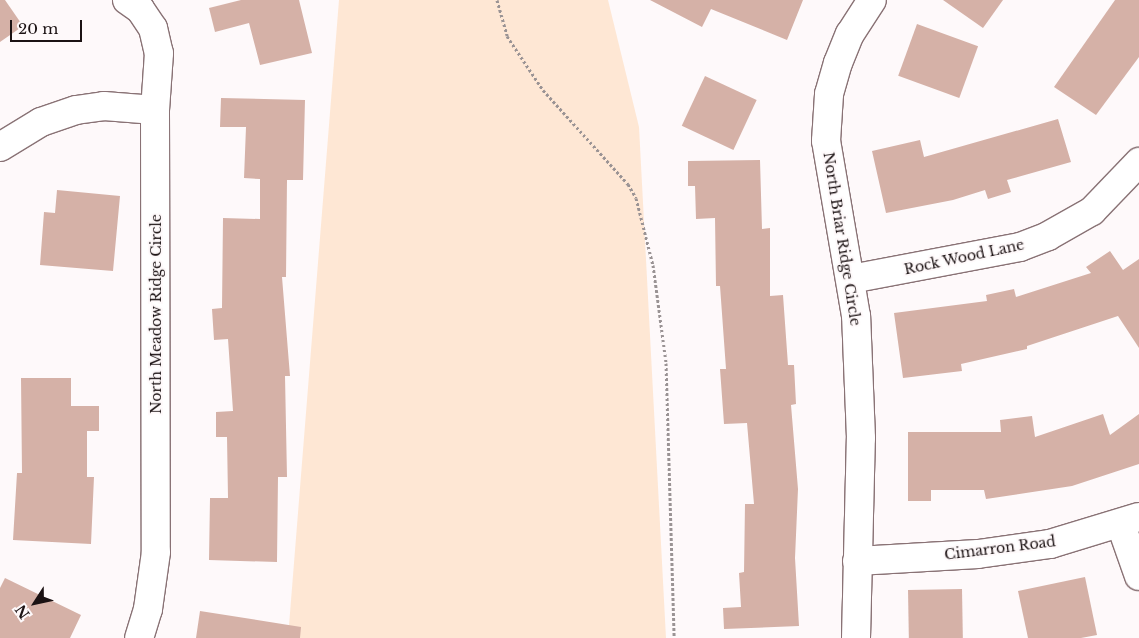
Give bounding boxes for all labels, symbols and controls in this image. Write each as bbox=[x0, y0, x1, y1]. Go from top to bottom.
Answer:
scale bar bbox=[12, 10, 85, 42]
text: 20 m bbox=[18, 19, 58, 38]
street label: North Briar Ridge Circle bbox=[820, 151, 864, 327]
street label: North Meadow Ridge Circle bbox=[148, 214, 164, 414]
street label: Rock Wood Lane bbox=[902, 236, 1026, 278]
street label: Cimarron Road bbox=[943, 533, 1057, 563]
north arrow bbox=[10, 578, 60, 628]
text: N bbox=[12, 601, 34, 622]

